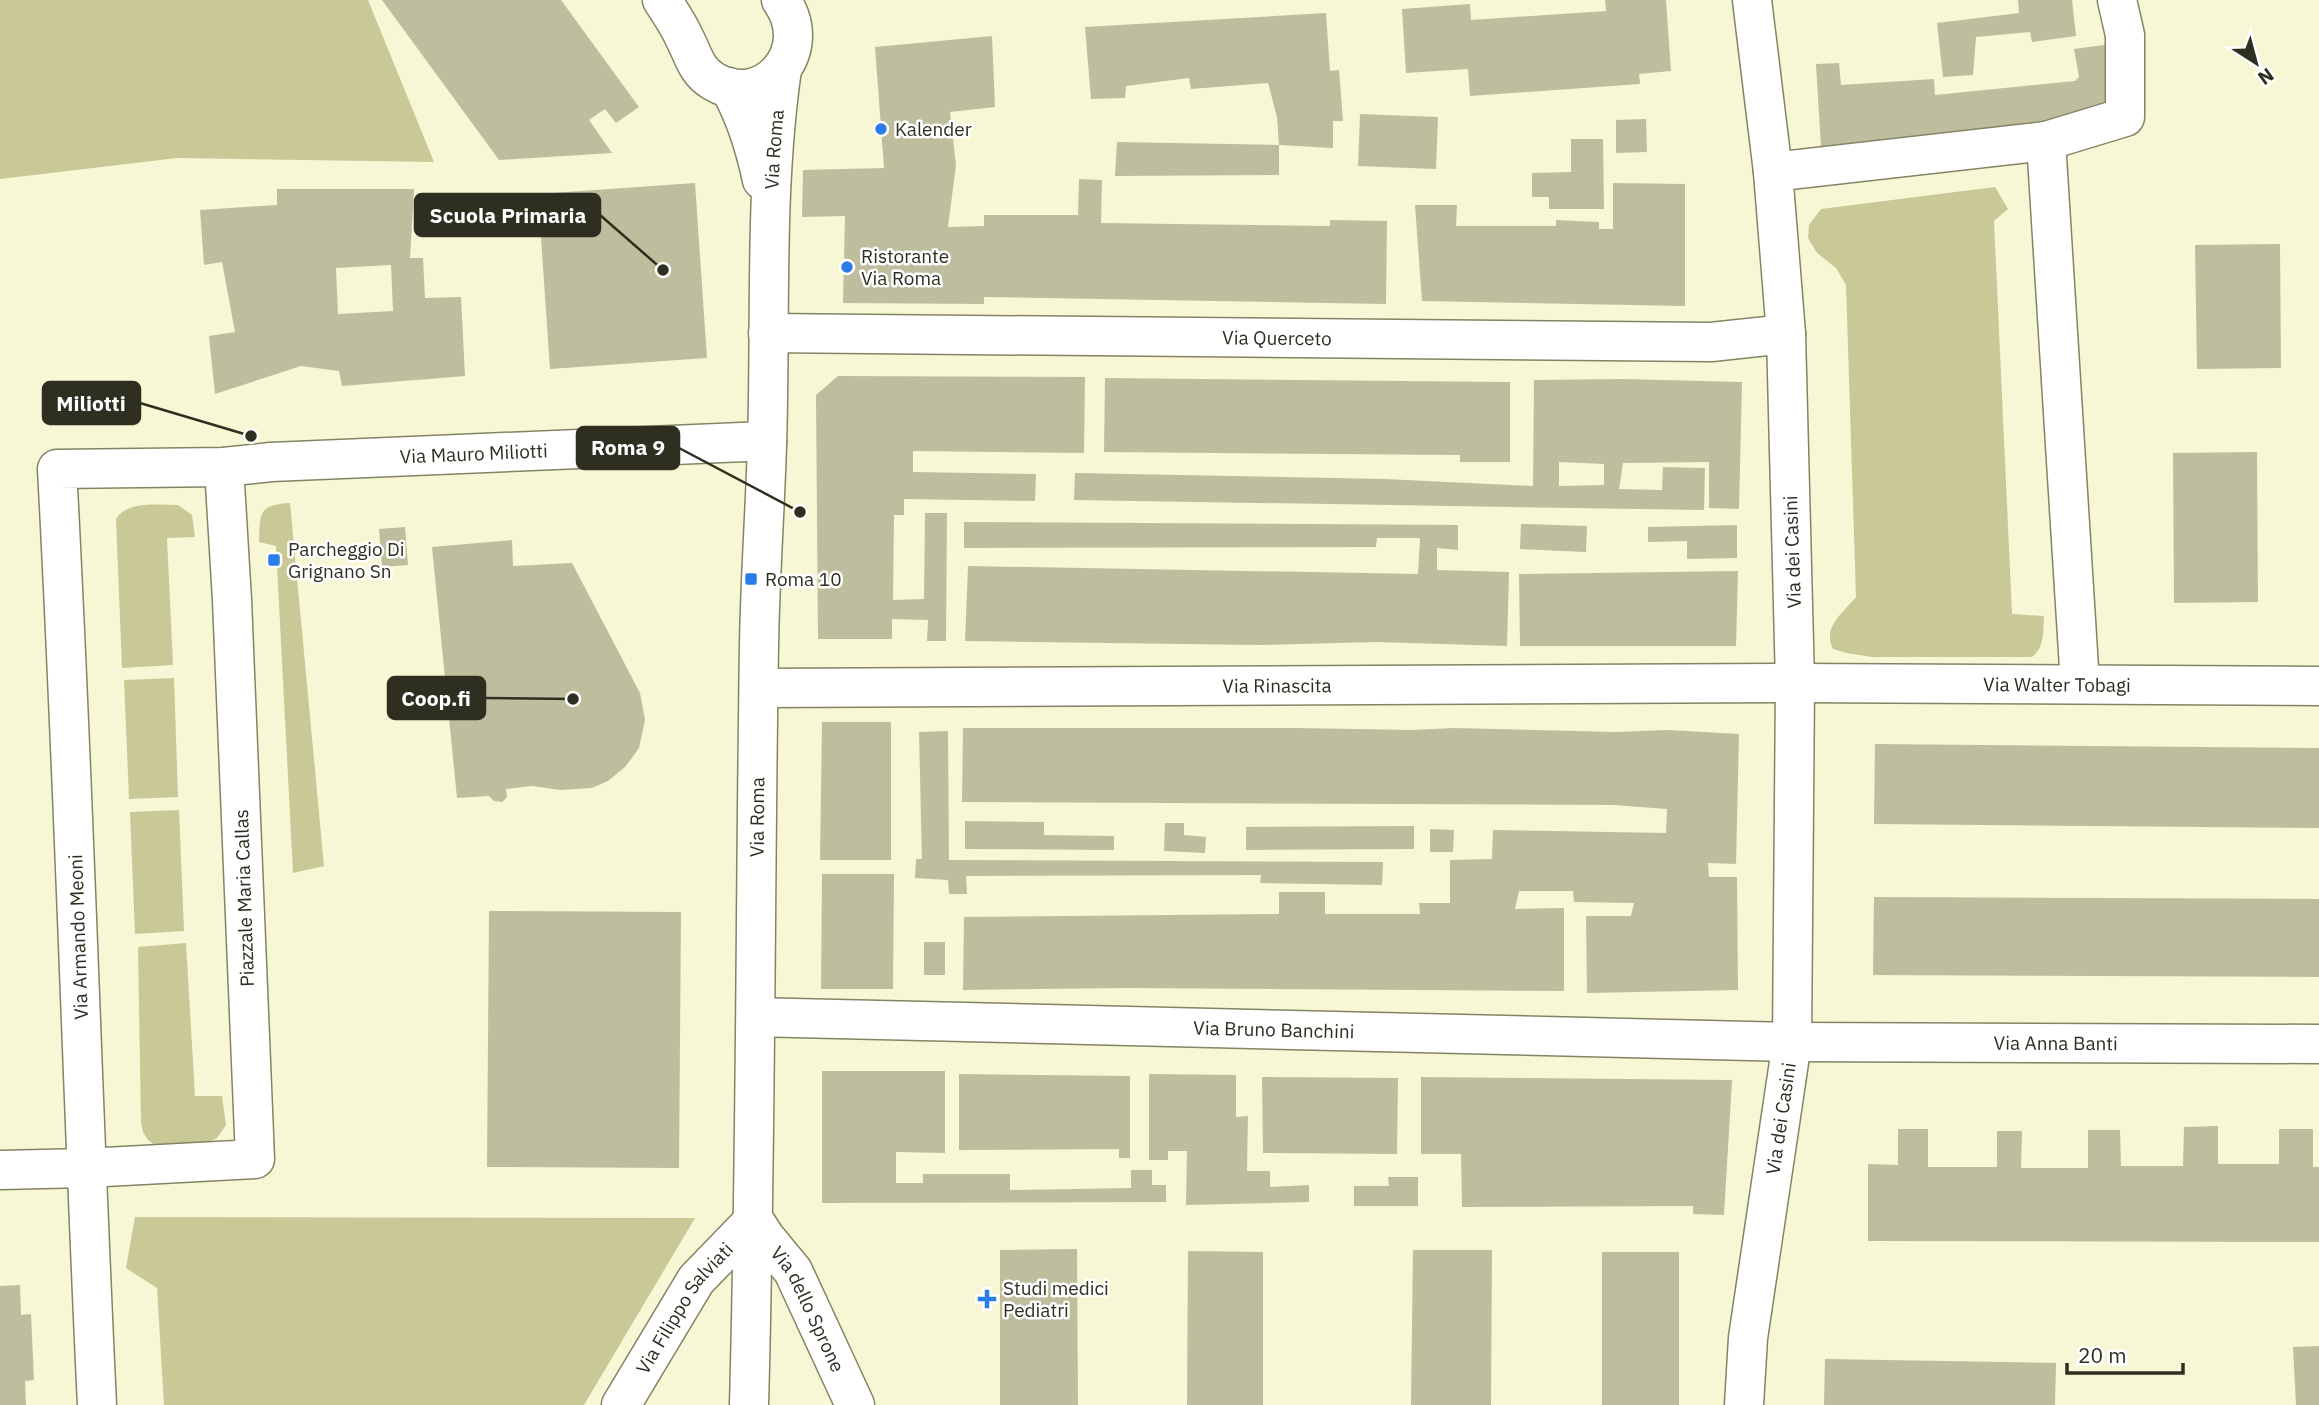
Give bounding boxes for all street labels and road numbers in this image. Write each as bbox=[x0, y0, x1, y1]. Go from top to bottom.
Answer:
street label: Via Roma bbox=[759, 108, 789, 190]
street label: Via Querceto bbox=[1222, 325, 1332, 350]
street label: Via Mauro Miliotti bbox=[399, 438, 548, 469]
street label: Via dei Casini bbox=[1778, 495, 1806, 609]
street label: Via Walter Tobagi bbox=[1983, 672, 2131, 697]
street label: Via Rinascita bbox=[1222, 673, 1332, 698]
street label: Via Roma bbox=[745, 777, 769, 857]
street label: Piazzale Maria Callas bbox=[229, 809, 259, 987]
street label: Via Armando Meoni bbox=[63, 854, 93, 1020]
street label: Via Bruno Banchini bbox=[1193, 1016, 1355, 1043]
street label: Via Anna Banti bbox=[1994, 1031, 2118, 1055]
street label: Via dei Casini bbox=[1760, 1061, 1801, 1176]
street label: Via Filippo Salviati bbox=[630, 1237, 738, 1378]
street label: Via dello Sprone bbox=[766, 1241, 850, 1376]

